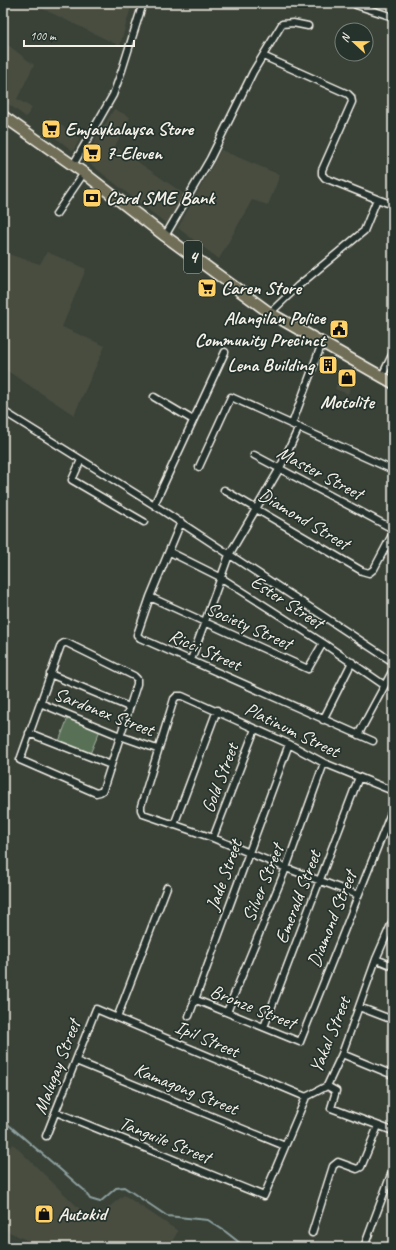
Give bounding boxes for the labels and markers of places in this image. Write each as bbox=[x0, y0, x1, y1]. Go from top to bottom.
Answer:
place label: Emjaykalaysa Store bbox=[65, 117, 195, 141]
supermarket icon: Emjaykalaysa Store bbox=[40, 118, 62, 140]
place label: 7-Eleven bbox=[106, 141, 163, 165]
supermarket icon: 7-Eleven bbox=[81, 142, 103, 164]
place label: Card SME Bank bbox=[106, 186, 216, 210]
bank icon: Card SME Bank bbox=[81, 187, 103, 209]
place label: Caren Store bbox=[221, 276, 302, 300]
supermarket icon: Caren Store bbox=[196, 277, 218, 299]
place label: Alangilan Police Community Precinct bbox=[195, 306, 327, 352]
public building icon: Alangilan Police Community Precinct bbox=[328, 318, 350, 340]
place label: Lena Building bbox=[227, 353, 316, 377]
building icon: Lena Building bbox=[317, 354, 339, 376]
shop icon: Motolite bbox=[336, 367, 358, 389]
place label: Motolite bbox=[320, 390, 375, 414]
place label: Autokid bbox=[58, 1202, 110, 1226]
shop icon: Autokid bbox=[33, 1203, 55, 1225]

